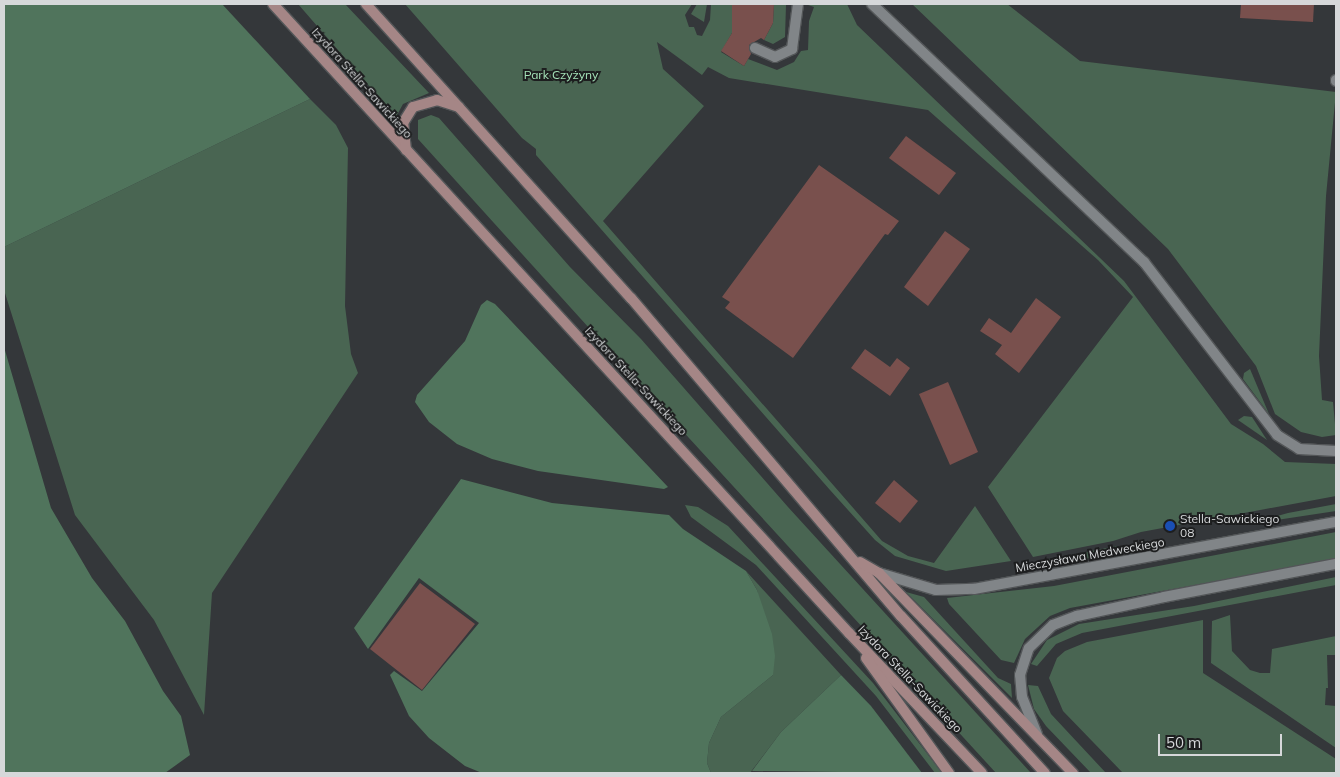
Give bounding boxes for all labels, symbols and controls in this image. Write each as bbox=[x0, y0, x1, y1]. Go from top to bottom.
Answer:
street label: Izydora Stella-Sawickiego bbox=[309, 25, 415, 141]
park label: Park Czyżyny bbox=[524, 68, 598, 82]
street label: Izydora Stella-Sawickiego bbox=[582, 324, 690, 438]
place label: Stella-Sawickiego 08 bbox=[1180, 512, 1279, 540]
marker: Stella-Sawickiego 08 bbox=[1164, 520, 1176, 532]
street label: Mieczysława Medweckiego bbox=[1014, 535, 1166, 575]
street label: Izydora Stella-Sawickiego bbox=[855, 622, 965, 736]
scale bar bbox=[1160, 724, 1284, 756]
text: 50 m bbox=[1166, 733, 1201, 752]

